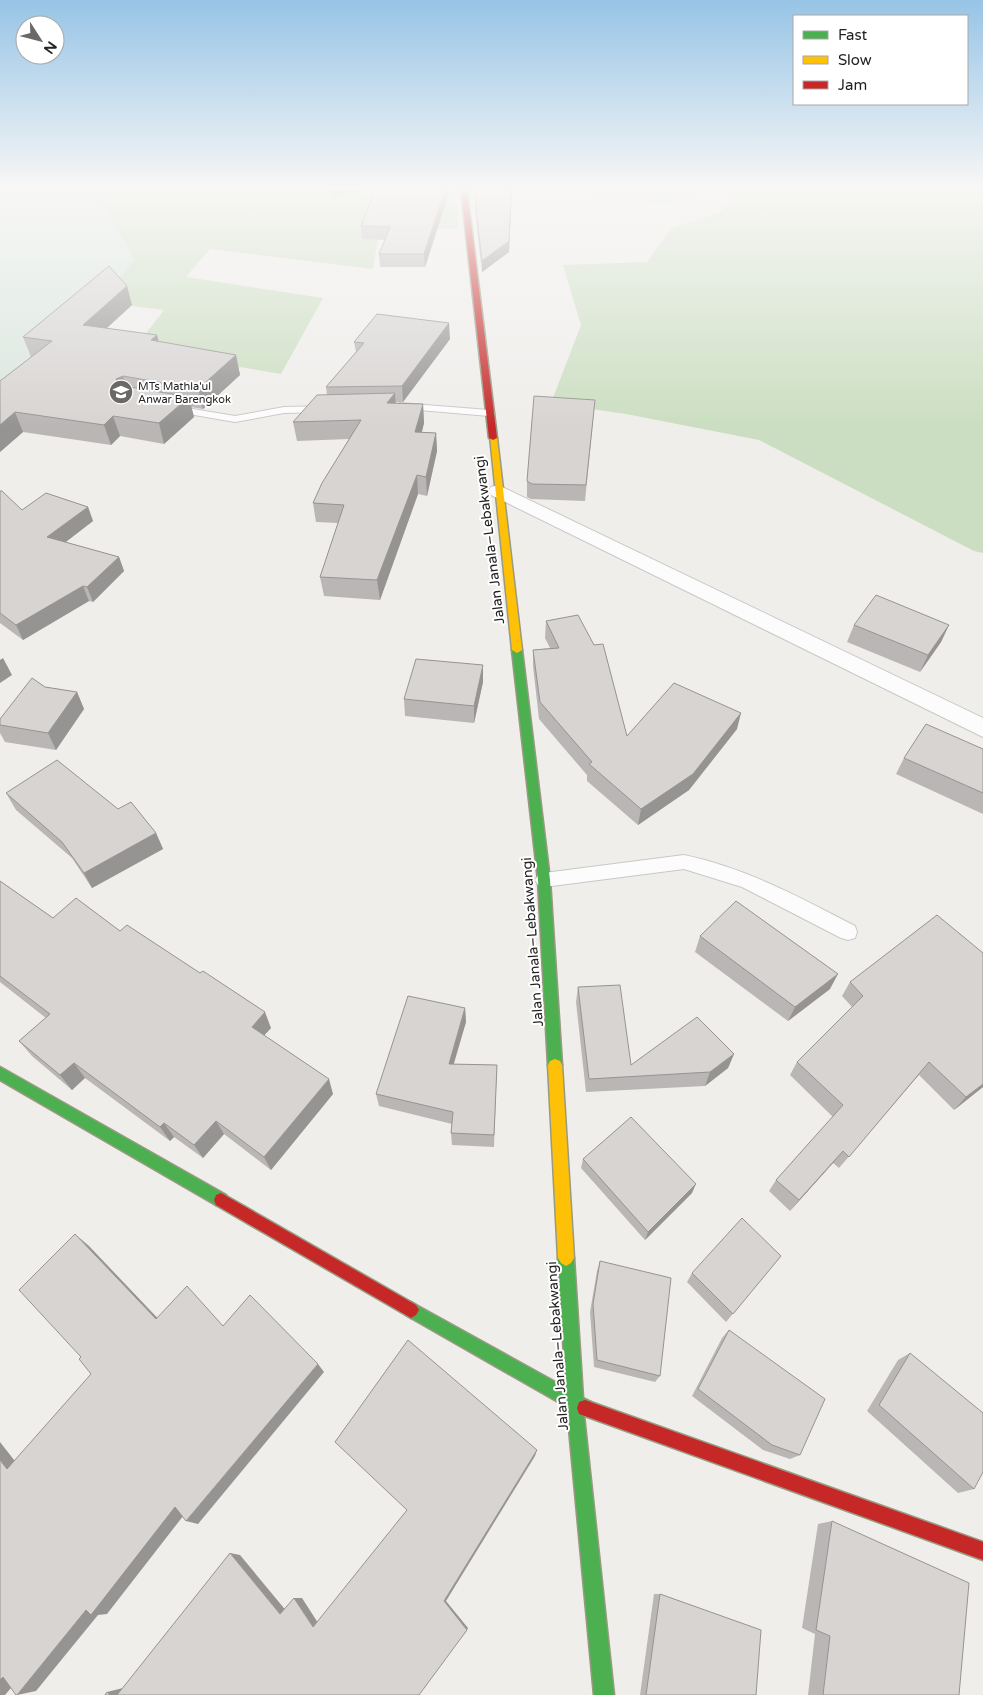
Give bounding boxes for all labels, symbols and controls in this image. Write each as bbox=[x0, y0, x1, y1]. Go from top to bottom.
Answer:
north arrow bbox=[15, 15, 65, 65]
legend bbox=[793, 15, 968, 105]
text: Fast bbox=[838, 26, 868, 44]
text: N bbox=[40, 38, 60, 57]
text: Slow bbox=[838, 51, 872, 69]
text: Jam bbox=[838, 76, 867, 94]
school or university icon: MTs Mathla'ul Anwar Barengkok bbox=[108, 379, 134, 405]
place label: MTs Mathla'ul Anwar Barengkok bbox=[138, 380, 231, 406]
street label: Jalan Janala–Lebakwangi bbox=[471, 455, 508, 625]
street label: Jalan Janala–Lebakwangi bbox=[518, 857, 547, 1027]
street label: Jalan Janala–Lebakwangi bbox=[543, 1261, 572, 1431]

